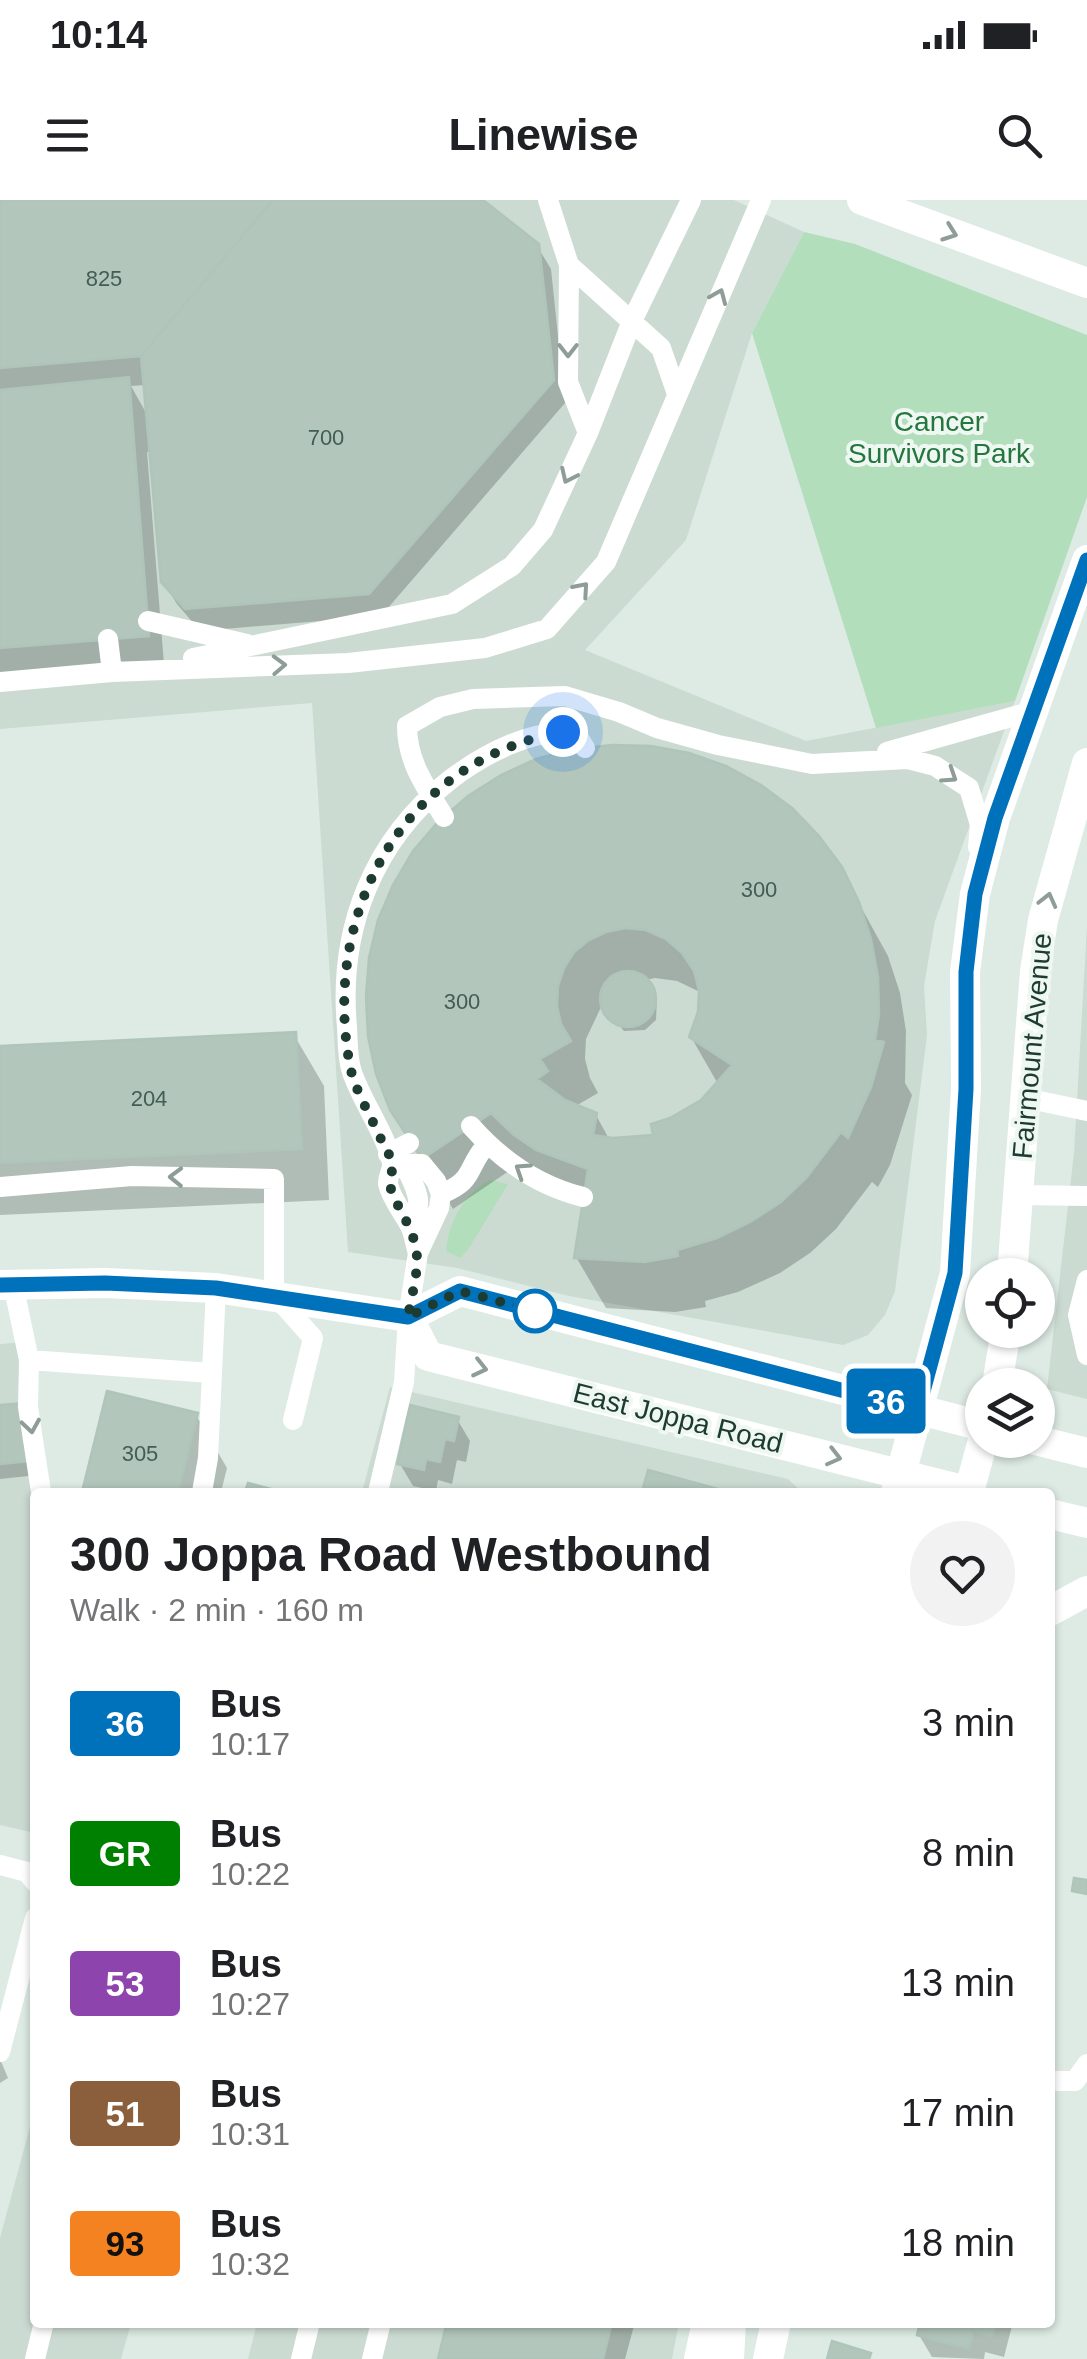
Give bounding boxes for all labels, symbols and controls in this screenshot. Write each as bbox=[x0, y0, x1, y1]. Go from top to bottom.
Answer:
text: 10:14 bbox=[50, 14, 147, 56]
icon: menu bbox=[40, 108, 95, 163]
icon: search bbox=[992, 108, 1047, 163]
text: Linewise bbox=[448, 109, 639, 160]
one-way arrow bbox=[940, 221, 957, 242]
house number: 825 bbox=[86, 266, 122, 291]
one-way arrow bbox=[707, 288, 727, 306]
one-way arrow bbox=[557, 344, 579, 359]
park label: Cancer Survivors Park bbox=[848, 406, 1031, 469]
house number: 700 bbox=[308, 425, 344, 450]
one-way arrow bbox=[560, 465, 580, 483]
one-way arrow bbox=[571, 582, 589, 600]
one-way arrow bbox=[272, 655, 288, 676]
your location bbox=[538, 707, 588, 757]
one-way arrow bbox=[939, 764, 957, 783]
house number: 300 bbox=[741, 877, 777, 902]
one-way arrow bbox=[1036, 892, 1057, 909]
street label: Fairmount Avenue bbox=[1007, 932, 1057, 1160]
house number: 300 bbox=[444, 989, 480, 1014]
house number: 204 bbox=[131, 1086, 167, 1111]
one-way arrow bbox=[515, 1163, 533, 1182]
one-way arrow bbox=[168, 1167, 184, 1188]
map controls bbox=[965, 1258, 1055, 1458]
button: locate bbox=[965, 1258, 1055, 1348]
unlabelled marker bbox=[514, 1290, 556, 1332]
one-way arrow bbox=[471, 1356, 488, 1377]
line badge: 36 bbox=[841, 1368, 931, 1434]
button: layers bbox=[965, 1368, 1055, 1458]
street label: East Joppa Road bbox=[570, 1377, 786, 1459]
text: 36 bbox=[867, 1382, 905, 1421]
one-way arrow bbox=[20, 1418, 41, 1435]
house number: 305 bbox=[122, 1441, 158, 1466]
one-way arrow bbox=[825, 1445, 842, 1466]
button: heart bbox=[910, 1521, 1015, 1626]
text: 300 Joppa Road Westbound bbox=[70, 1528, 712, 1581]
text: Walk · 2 min · 160 m bbox=[70, 1592, 364, 1628]
text: Bus bbox=[210, 1683, 282, 1725]
text: 3 min bbox=[922, 1702, 1015, 1744]
text: 36 bbox=[106, 1704, 144, 1743]
text: 10:17 bbox=[210, 1726, 290, 1762]
text: Bus bbox=[210, 1813, 282, 1855]
text: 8 min bbox=[922, 1832, 1015, 1874]
text: GR bbox=[99, 1834, 151, 1873]
text: 10:22 bbox=[210, 1856, 290, 1892]
text: Bus bbox=[210, 1943, 282, 1985]
text: 13 min bbox=[901, 1962, 1015, 2004]
text: 53 bbox=[106, 1964, 144, 2003]
text: 10:27 bbox=[210, 1986, 290, 2022]
text: Bus bbox=[210, 2073, 282, 2115]
text: 17 min bbox=[901, 2092, 1015, 2134]
text: 51 bbox=[106, 2094, 144, 2133]
text: 10:31 bbox=[210, 2116, 290, 2152]
text: Bus bbox=[210, 2203, 282, 2245]
text: 18 min bbox=[901, 2222, 1015, 2264]
text: 93 bbox=[106, 2224, 144, 2263]
text: 10:32 bbox=[210, 2246, 290, 2282]

